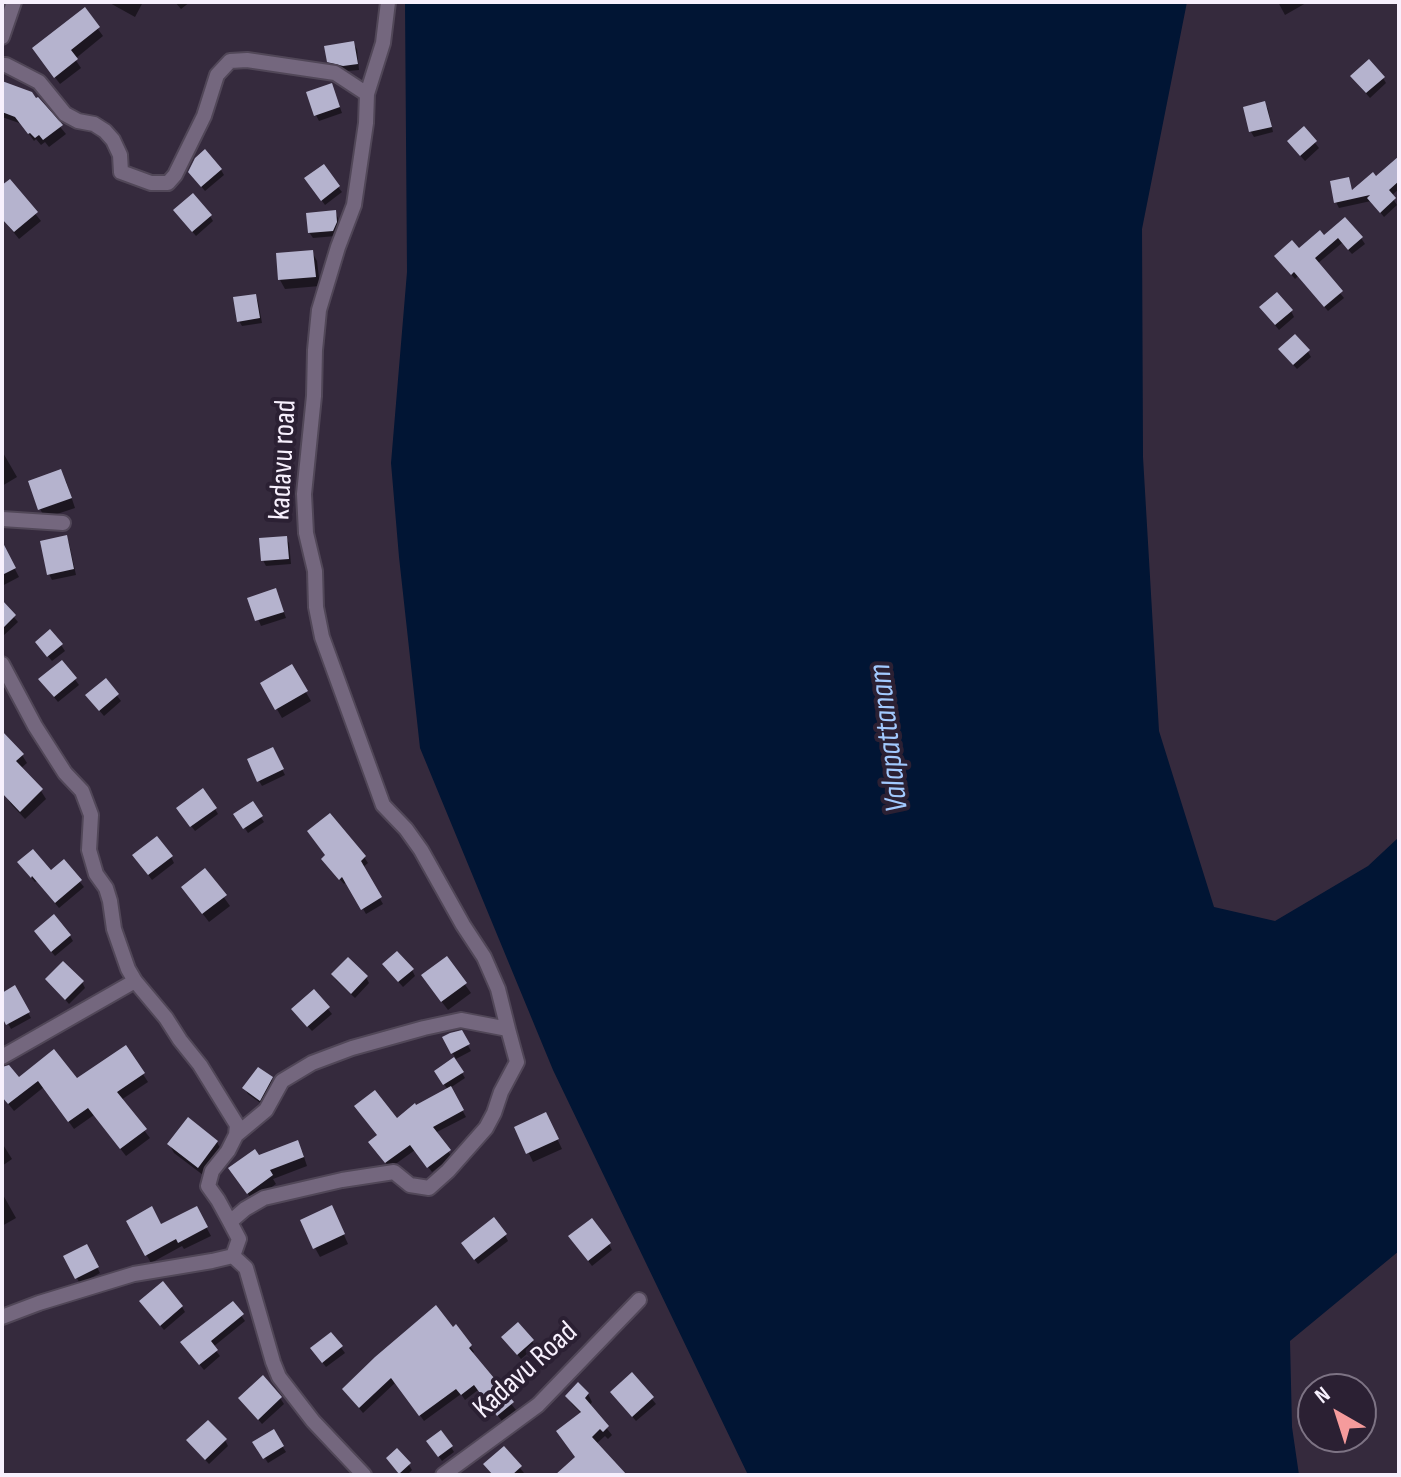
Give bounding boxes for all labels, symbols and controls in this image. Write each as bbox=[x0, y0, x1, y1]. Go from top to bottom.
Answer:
street label: kadavu road bbox=[263, 399, 305, 521]
water label: Valapattanam bbox=[862, 662, 918, 814]
street label: Kadavu Road bbox=[467, 1315, 585, 1427]
north arrow bbox=[1297, 1373, 1377, 1453]
text: N bbox=[1310, 1381, 1336, 1410]

